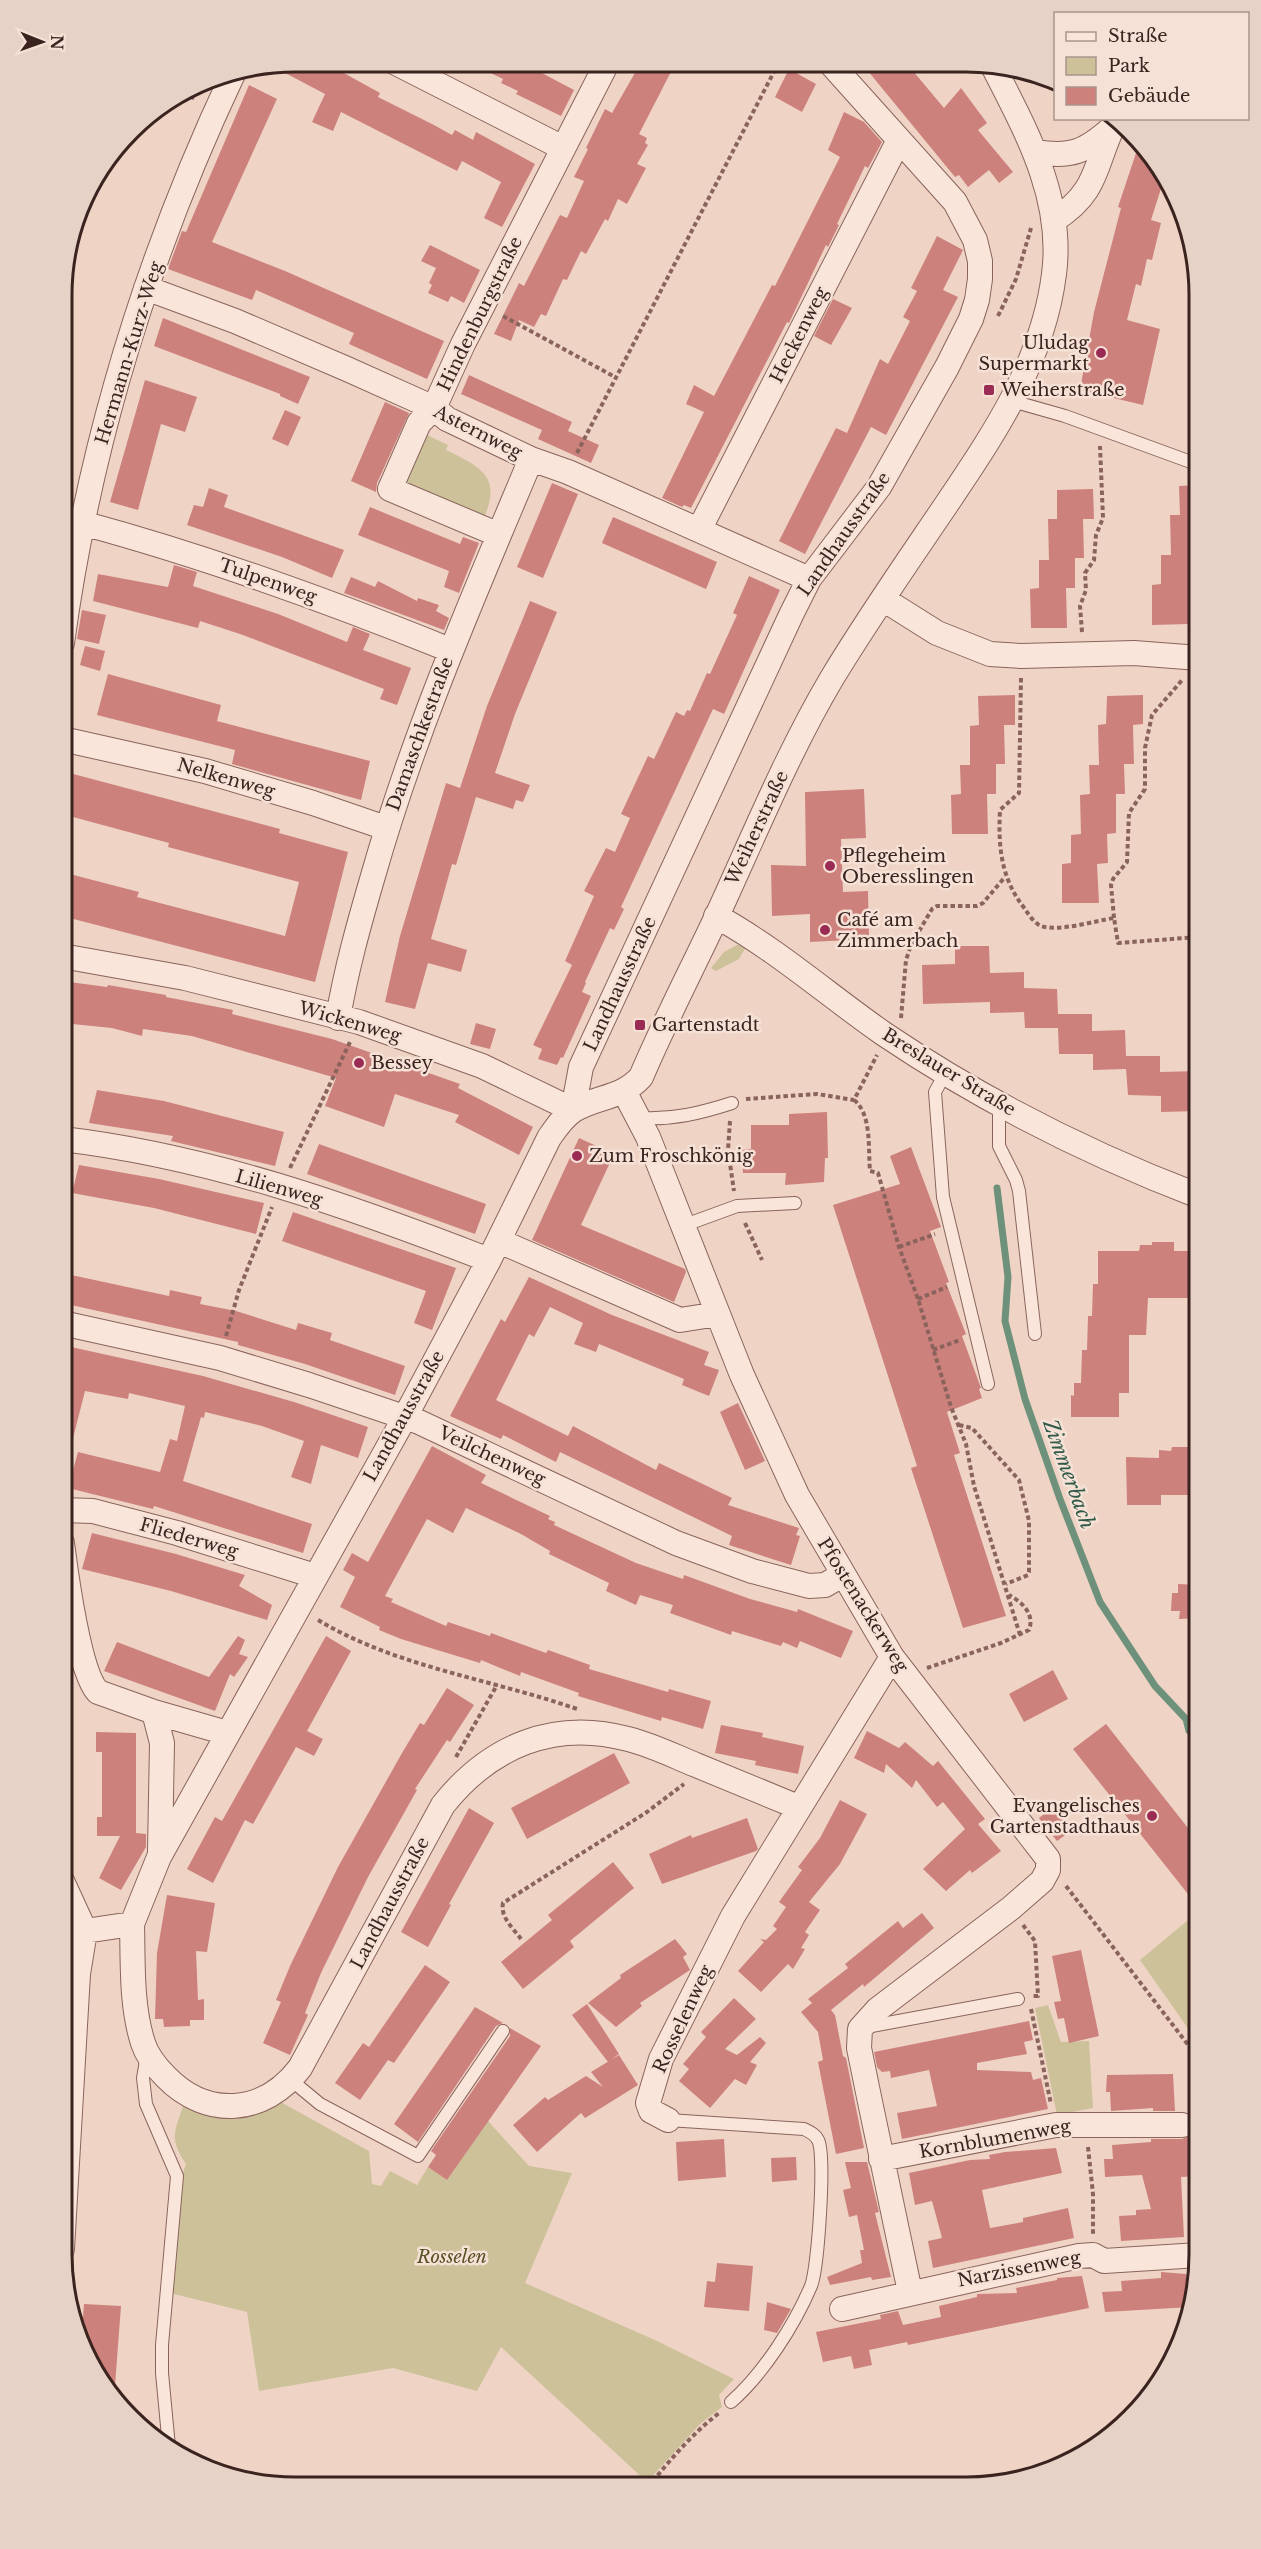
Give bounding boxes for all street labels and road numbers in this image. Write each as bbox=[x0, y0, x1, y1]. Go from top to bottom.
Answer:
street label: Hindenburgstraße bbox=[433, 233, 527, 395]
street label: Hermann-Kurz-Weg bbox=[91, 259, 167, 447]
street label: Heckenweg bbox=[765, 283, 833, 387]
street label: Asternweg bbox=[429, 400, 526, 464]
street label: Landhausstraße bbox=[793, 468, 895, 600]
street label: Tulpenweg bbox=[216, 554, 320, 608]
street label: Damaschkestraße bbox=[382, 654, 458, 814]
street label: Nelkenweg bbox=[175, 754, 278, 803]
street label: Weiherstraße bbox=[720, 767, 793, 890]
street label: Landhausstraße bbox=[579, 913, 661, 1055]
street label: Wickenweg bbox=[295, 997, 404, 1047]
street label: Breslauer Straße bbox=[878, 1024, 1020, 1120]
street label: Lilienweg bbox=[233, 1165, 325, 1211]
street label: Landhausstraße bbox=[359, 1347, 449, 1485]
street label: Veilchenweg bbox=[434, 1421, 549, 1490]
street label: Fliederweg bbox=[137, 1513, 241, 1563]
street label: Pfostenackerweg bbox=[813, 1534, 913, 1676]
street label: Landhausstraße bbox=[346, 1833, 434, 1973]
street label: Rosselenweg bbox=[648, 1961, 718, 2077]
street label: Kornblumenweg bbox=[917, 2115, 1073, 2163]
street label: Narzissenweg bbox=[955, 2246, 1083, 2292]

